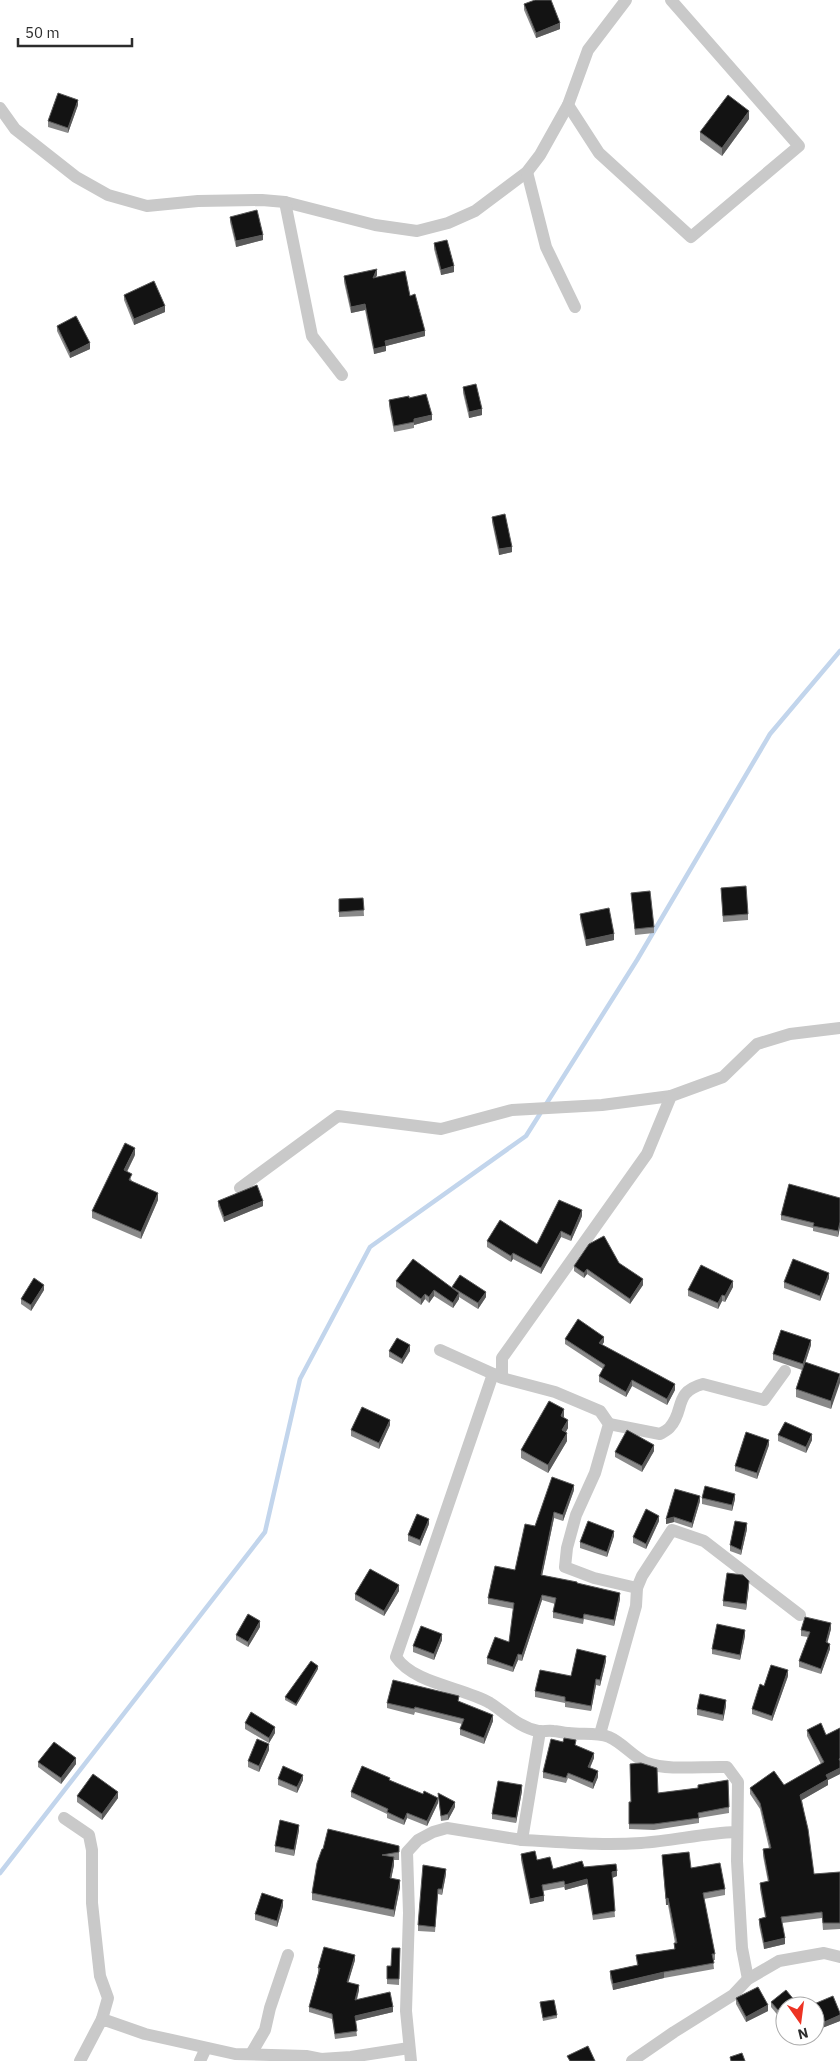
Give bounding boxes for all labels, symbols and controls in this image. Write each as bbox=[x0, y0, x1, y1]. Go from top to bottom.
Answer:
scale bar bbox=[18, 15, 131, 47]
text: 50 m bbox=[25, 23, 60, 42]
north arrow bbox=[775, 1996, 825, 2046]
text: N bbox=[796, 2024, 810, 2044]

